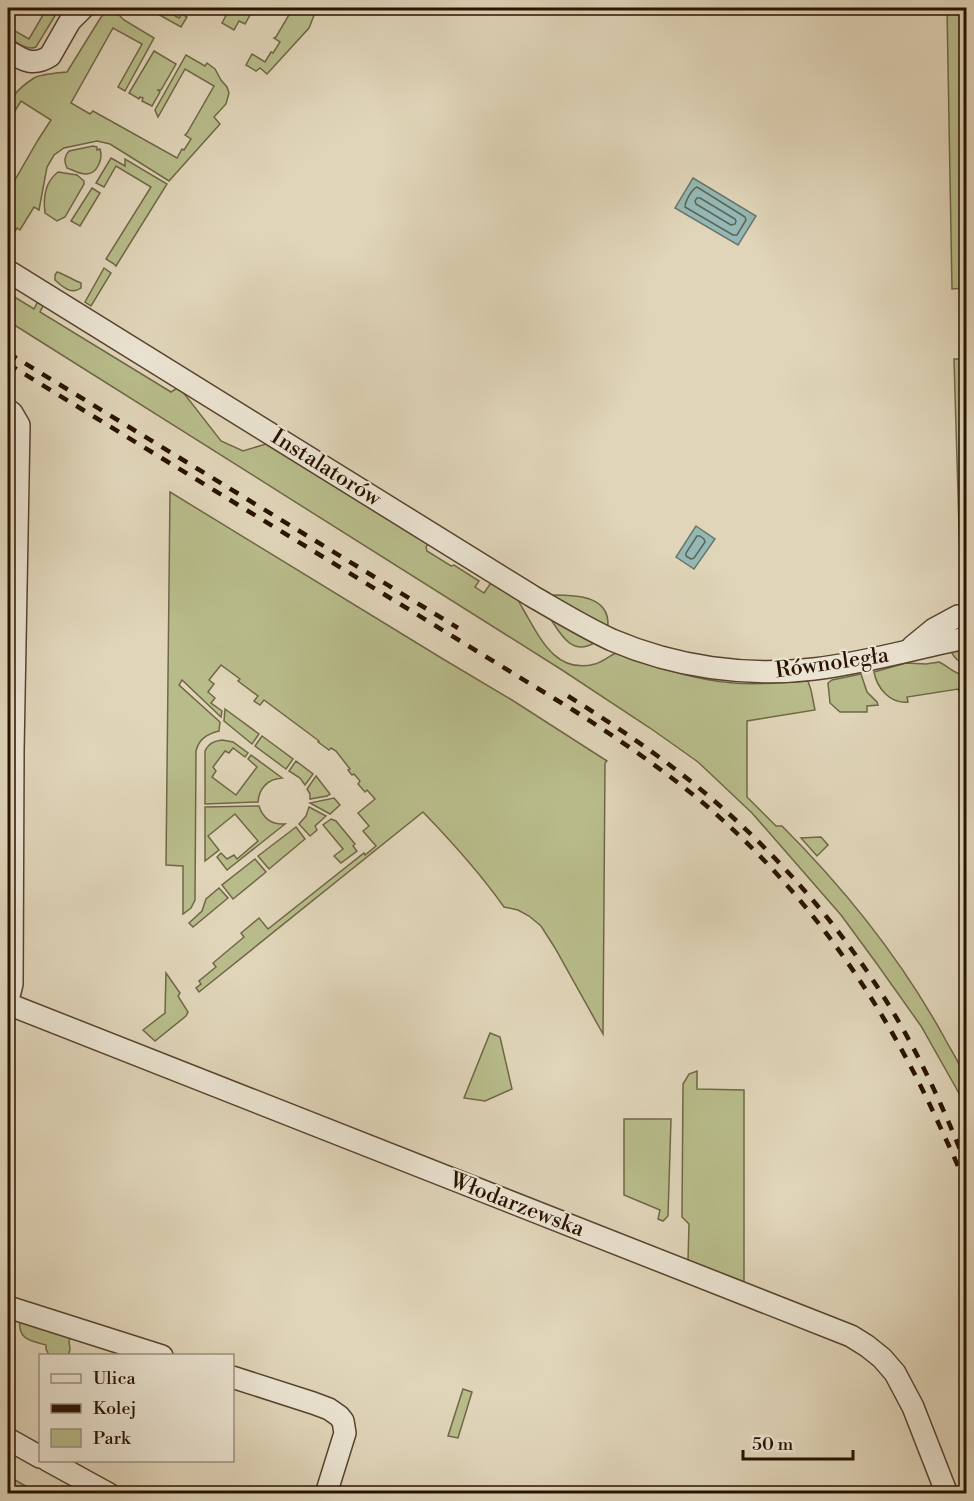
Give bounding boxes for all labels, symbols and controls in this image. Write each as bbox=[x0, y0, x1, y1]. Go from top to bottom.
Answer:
street label: Instalatorów bbox=[266, 424, 387, 513]
street label: Równoległa bbox=[774, 642, 891, 684]
street label: Włodarzewska bbox=[445, 1167, 589, 1243]
legend bbox=[39, 1354, 234, 1462]
text: Ulica bbox=[93, 1367, 137, 1390]
text: Kolej bbox=[93, 1397, 136, 1420]
scale bar bbox=[743, 1423, 852, 1461]
text: Park bbox=[93, 1427, 132, 1450]
text: 50 m bbox=[752, 1433, 794, 1456]

